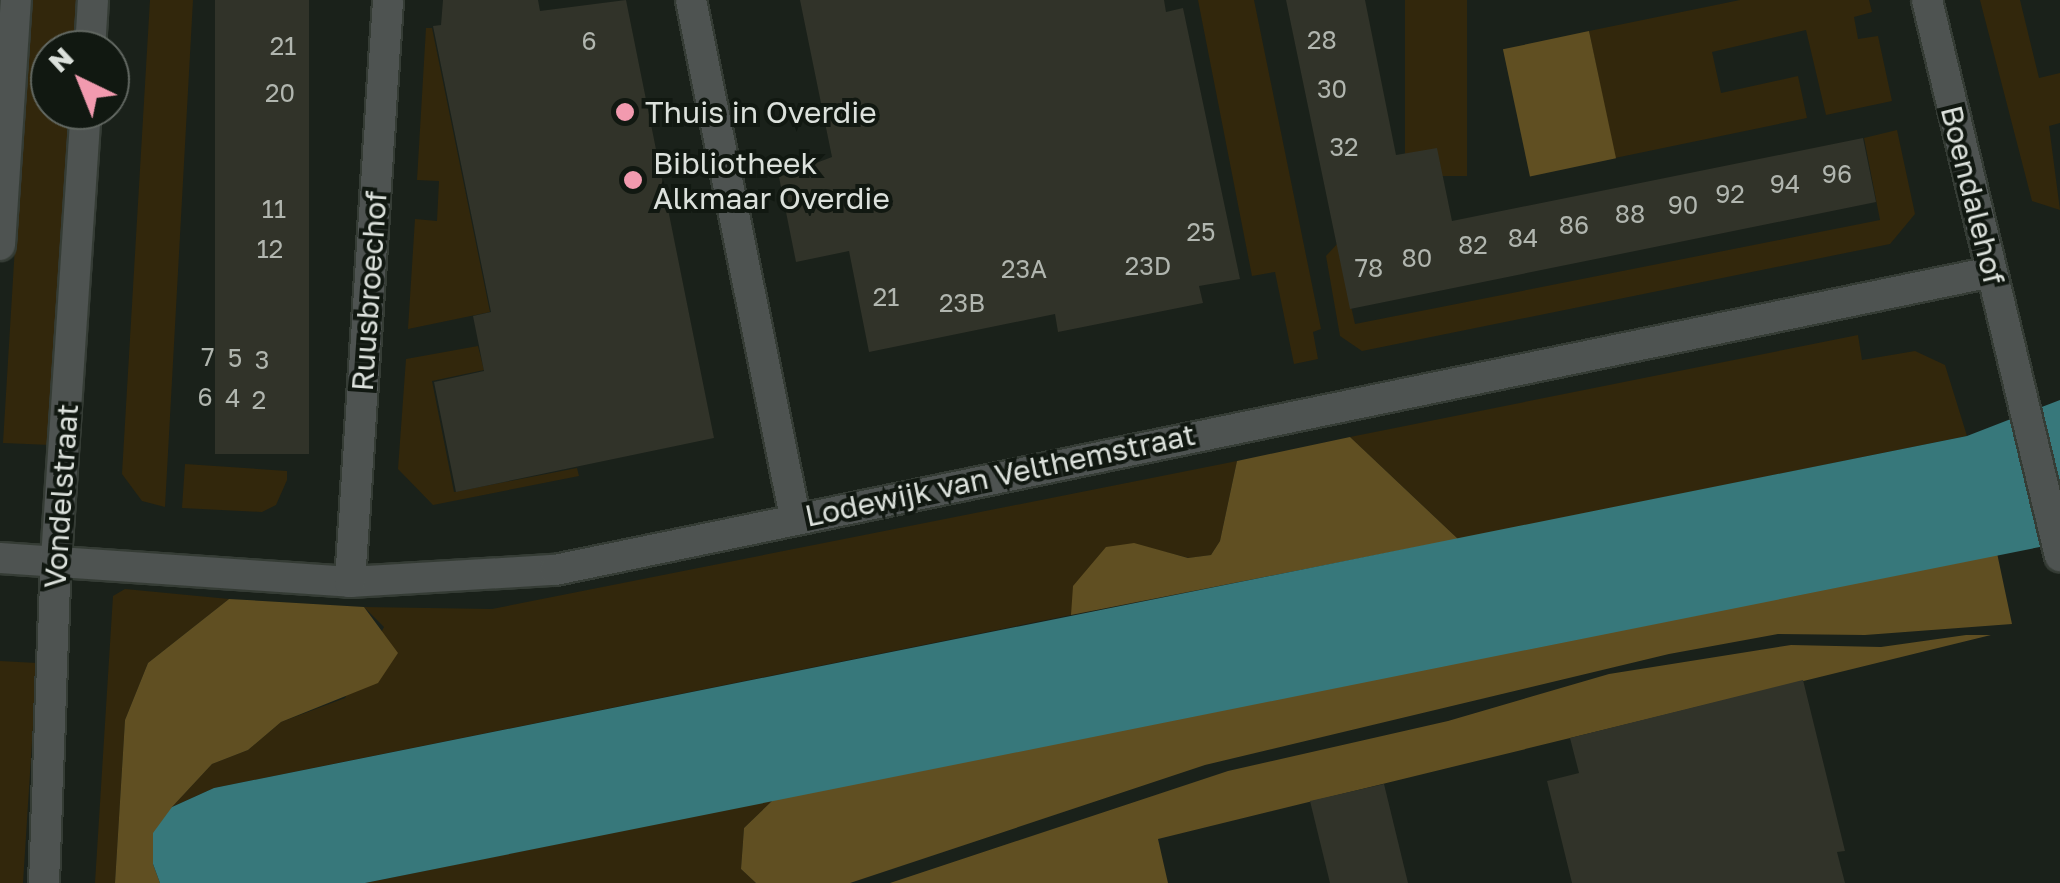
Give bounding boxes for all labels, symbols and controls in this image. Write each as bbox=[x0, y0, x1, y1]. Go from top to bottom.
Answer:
house number: 28 bbox=[1307, 25, 1337, 55]
house number: 6 bbox=[581, 26, 597, 56]
north arrow bbox=[30, 30, 130, 130]
house number: 21 bbox=[270, 31, 296, 61]
text: N bbox=[42, 40, 80, 78]
house number: 30 bbox=[1317, 74, 1347, 104]
house number: 20 bbox=[265, 78, 295, 108]
place label: Thuis in Overdie bbox=[645, 94, 877, 130]
marker: Thuis in Overdie bbox=[614, 101, 636, 123]
street label: Boendalehof bbox=[1933, 102, 2013, 288]
house number: 32 bbox=[1329, 132, 1359, 162]
place label: Bibliotheek Alkmaar Overdie bbox=[653, 145, 890, 216]
house number: 96 bbox=[1822, 159, 1852, 189]
marker: Bibliotheek Alkmaar Overdie bbox=[622, 169, 644, 191]
house number: 94 bbox=[1770, 169, 1800, 199]
house number: 92 bbox=[1715, 179, 1745, 209]
street label: Ruusbroechof bbox=[344, 190, 394, 392]
house number: 90 bbox=[1668, 190, 1698, 220]
house number: 11 bbox=[262, 194, 286, 224]
house number: 88 bbox=[1615, 199, 1645, 229]
house number: 86 bbox=[1559, 210, 1589, 240]
house number: 25 bbox=[1187, 217, 1215, 247]
house number: 84 bbox=[1508, 223, 1538, 253]
house number: 82 bbox=[1458, 230, 1488, 260]
house number: 12 bbox=[257, 234, 283, 264]
house number: 80 bbox=[1402, 243, 1432, 273]
house number: 23D bbox=[1125, 251, 1171, 281]
house number: 78 bbox=[1355, 253, 1383, 283]
house number: 23A bbox=[1001, 254, 1047, 284]
house number: 21 bbox=[873, 282, 899, 312]
house number: 23B bbox=[939, 288, 985, 318]
house number: 7 bbox=[201, 342, 215, 372]
house number: 5 bbox=[228, 343, 242, 373]
house number: 3 bbox=[255, 345, 269, 375]
house number: 6 bbox=[197, 382, 213, 412]
house number: 4 bbox=[225, 383, 241, 413]
house number: 2 bbox=[252, 385, 266, 415]
street label: Vondelstraat bbox=[37, 402, 85, 590]
street label: Lodewijk van Velthemstraat bbox=[802, 416, 1198, 534]

